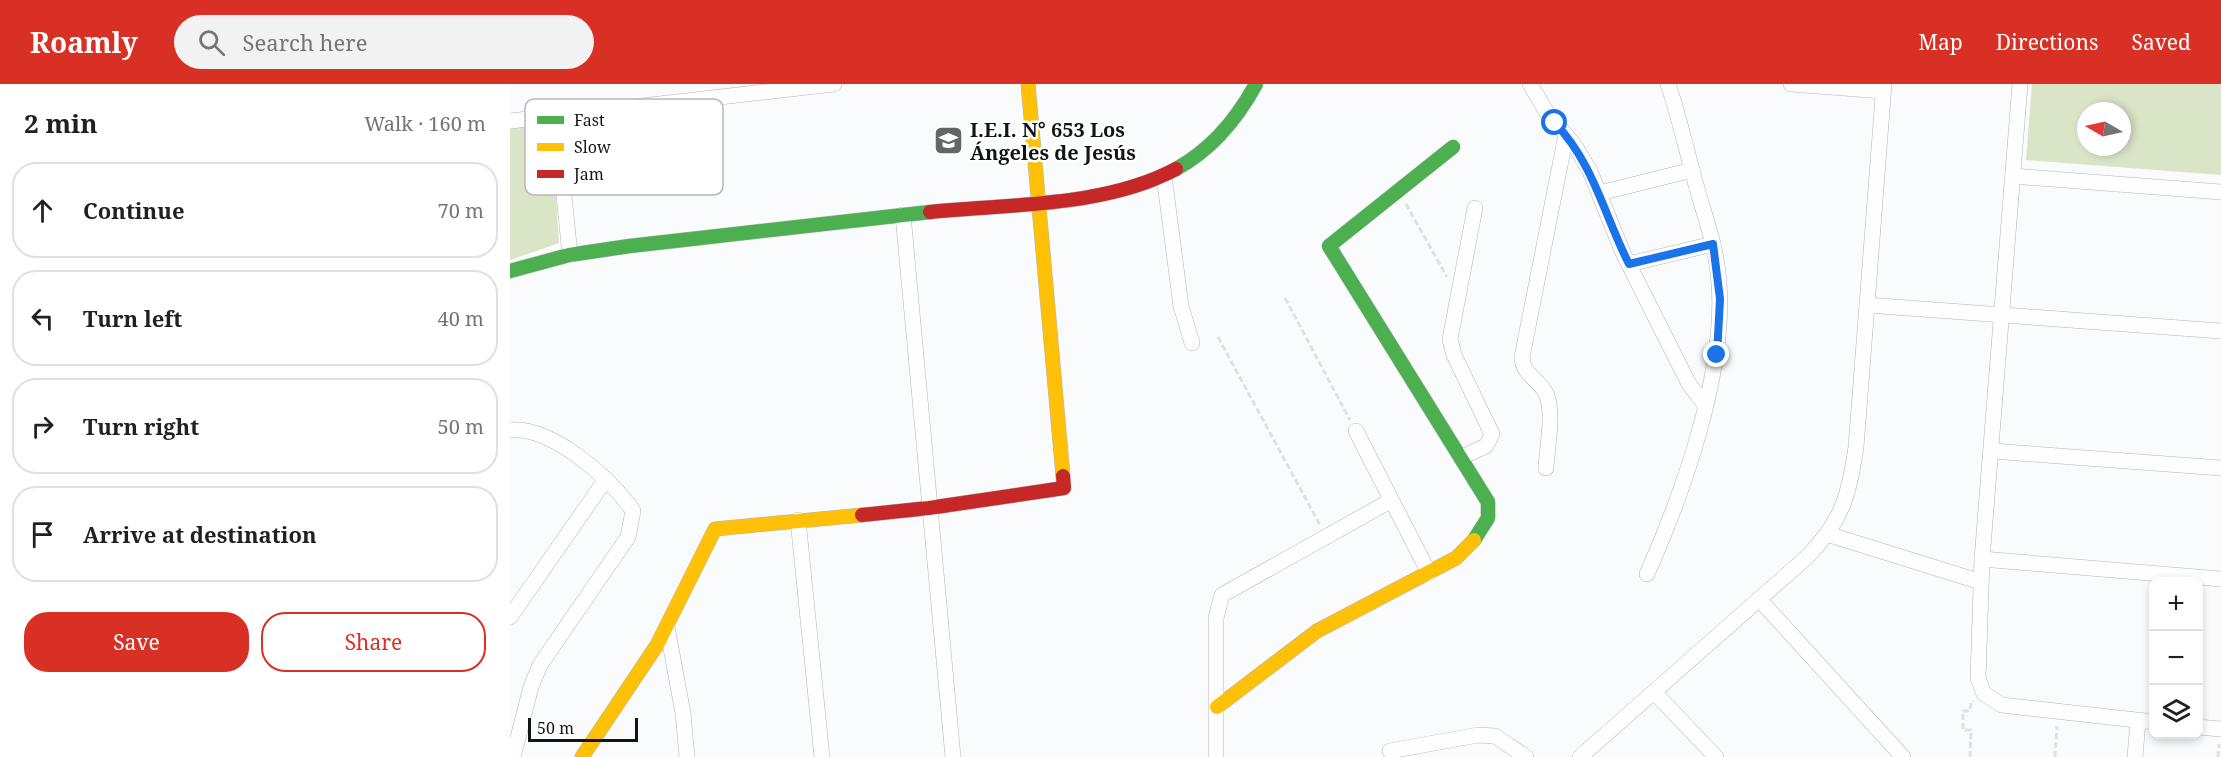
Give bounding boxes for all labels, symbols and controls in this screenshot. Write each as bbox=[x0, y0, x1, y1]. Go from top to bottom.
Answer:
search box bbox=[174, 15, 594, 69]
text: Roamly bbox=[30, 23, 138, 61]
icon: search bbox=[195, 26, 228, 59]
text: Search here bbox=[243, 27, 367, 57]
text: Map bbox=[1918, 28, 1963, 56]
text: Directions bbox=[1996, 28, 2098, 56]
text: Saved bbox=[2131, 28, 2191, 56]
legend bbox=[525, 99, 723, 195]
north arrow bbox=[2077, 102, 2131, 156]
text: 2 min bbox=[24, 105, 98, 141]
text: Fast bbox=[574, 109, 605, 131]
route start bbox=[1541, 109, 1567, 135]
text: Walk · 160 m bbox=[364, 110, 486, 137]
place label: I.E.I. N° 653 Los Ángeles de Jesús bbox=[970, 116, 1136, 166]
school or university icon: I.E.I. N° 653 Los Ángeles de Jesús bbox=[933, 125, 965, 157]
text: Slow bbox=[574, 136, 611, 158]
text: Jam bbox=[573, 163, 604, 185]
icon: ahead bbox=[26, 194, 59, 227]
text: Continue bbox=[83, 195, 185, 225]
text: 70 m bbox=[438, 197, 484, 224]
icon: left bbox=[26, 302, 59, 335]
text: Turn left bbox=[83, 303, 182, 333]
text: 40 m bbox=[438, 305, 484, 332]
route end bbox=[1703, 341, 1729, 367]
icon: right bbox=[26, 410, 59, 443]
text: Turn right bbox=[83, 411, 199, 441]
text: 50 m bbox=[438, 413, 484, 440]
icon: arrive bbox=[26, 518, 59, 551]
text: Arrive at destination bbox=[83, 519, 317, 549]
map controls bbox=[2149, 577, 2203, 739]
button: + bbox=[2149, 577, 2203, 631]
button: Save bbox=[24, 612, 249, 672]
button: Share bbox=[261, 612, 486, 672]
button: − bbox=[2149, 631, 2203, 685]
button: layers bbox=[2149, 685, 2203, 739]
scale bar bbox=[528, 715, 638, 742]
text: 50 m bbox=[537, 717, 574, 739]

